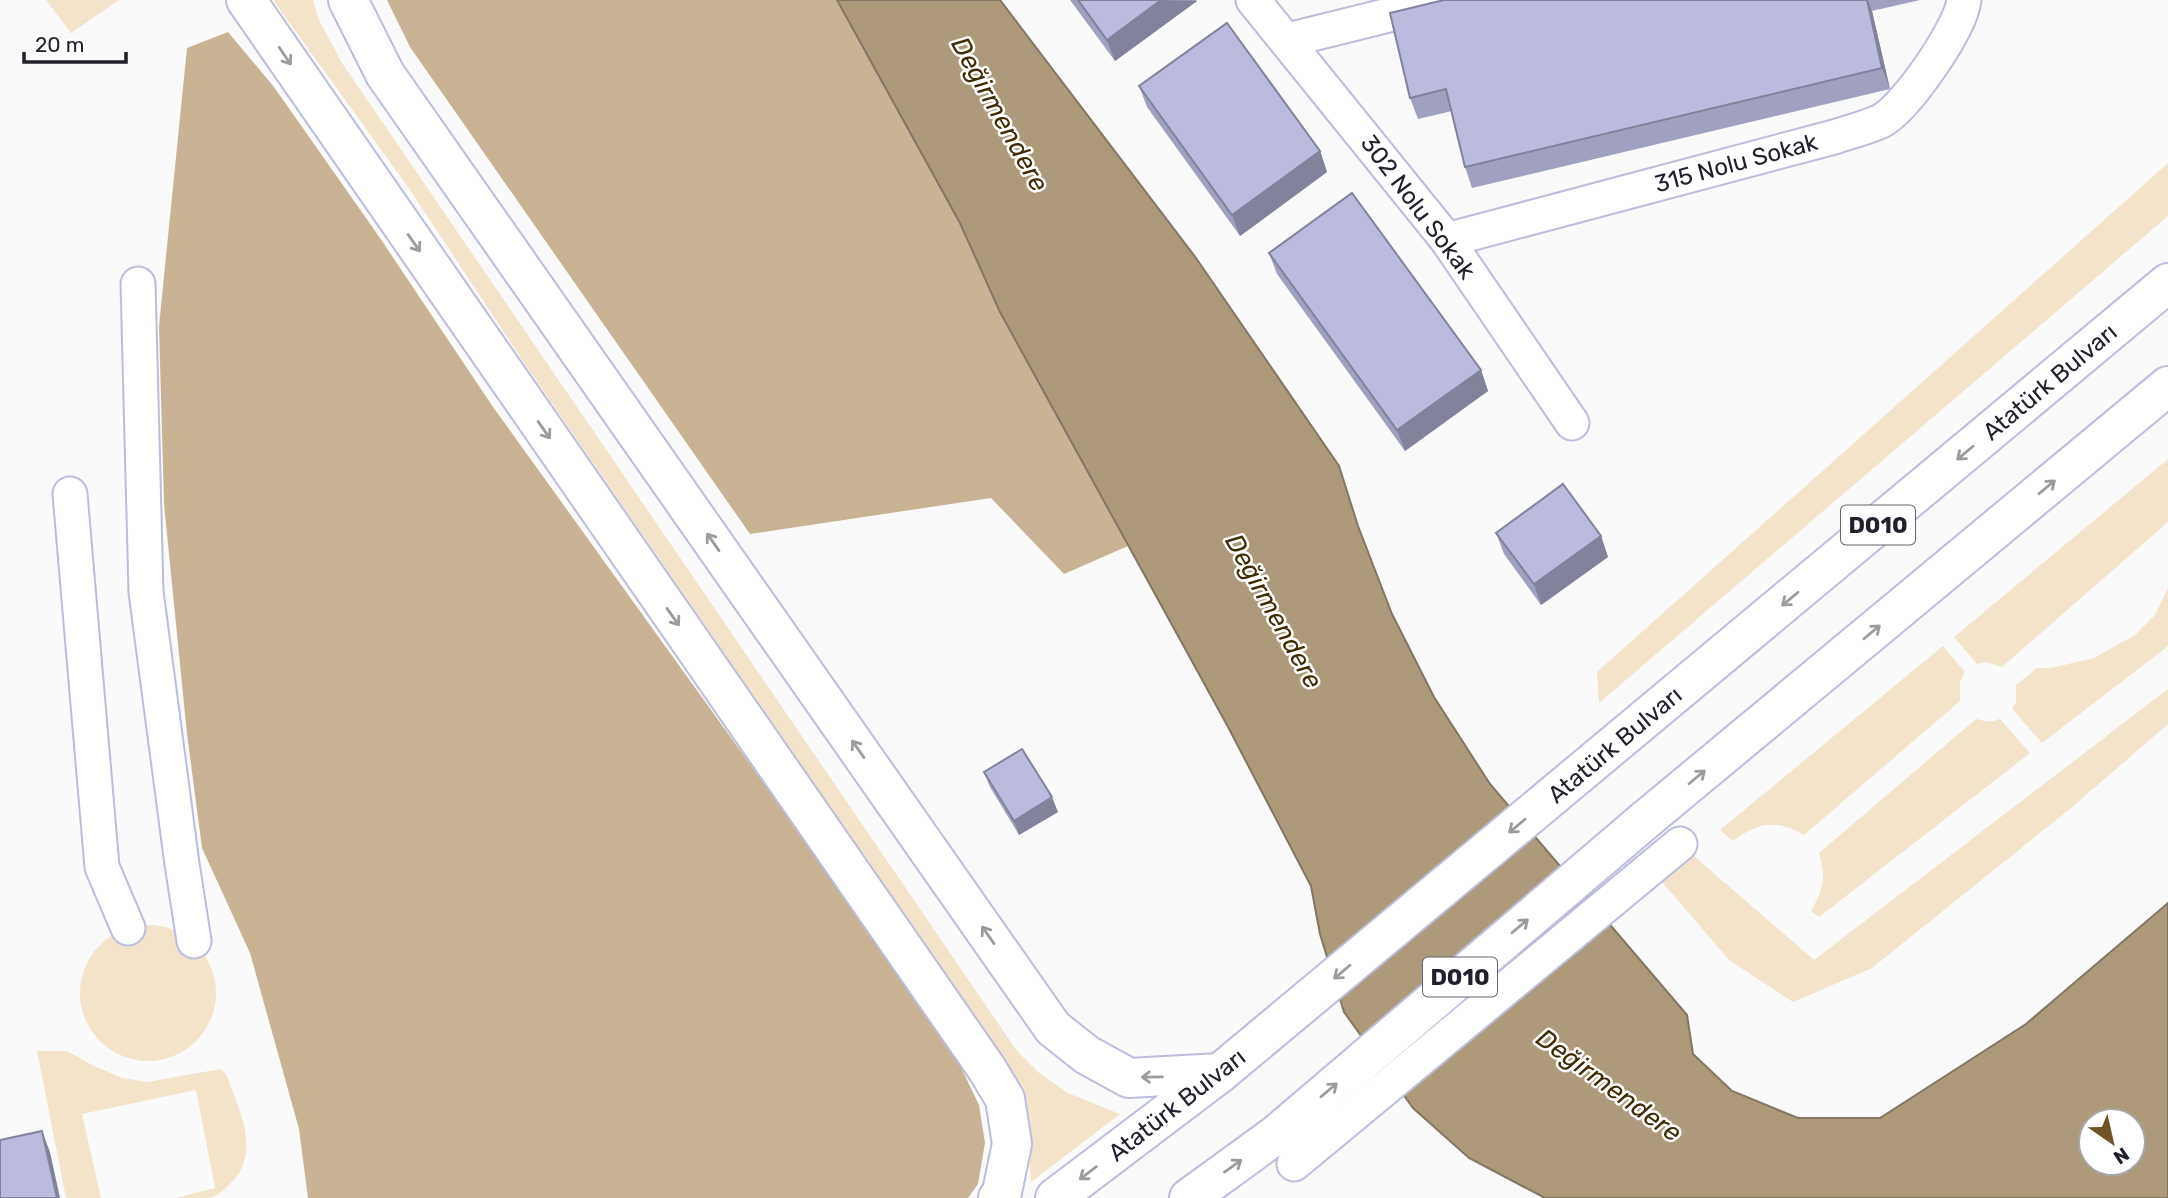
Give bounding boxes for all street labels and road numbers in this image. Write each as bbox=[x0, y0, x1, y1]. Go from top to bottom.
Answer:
street label: 315 Nolu Sokak bbox=[1651, 128, 1821, 198]
street label: 302 Nolu Sokak bbox=[1355, 130, 1482, 285]
street label: Atatürk Bulvarı bbox=[1977, 318, 2123, 446]
road number: D010 bbox=[1841, 505, 1915, 544]
street label: Atatürk Bulvarı bbox=[1542, 681, 1688, 809]
road number: D010 bbox=[1423, 958, 1497, 996]
street label: Atatürk Bulvarı bbox=[1103, 1043, 1251, 1167]

